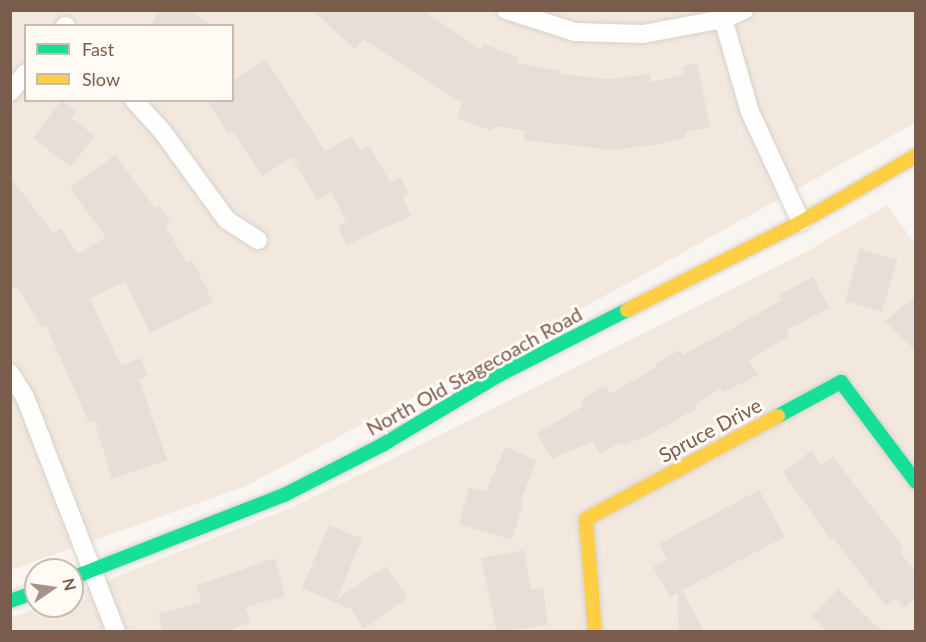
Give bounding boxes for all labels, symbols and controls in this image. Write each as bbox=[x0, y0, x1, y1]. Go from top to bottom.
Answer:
legend bbox=[24, 24, 234, 102]
text: Fast bbox=[82, 38, 114, 60]
text: Slow bbox=[82, 68, 120, 90]
street label: North Old Stagecoach Road bbox=[362, 302, 586, 440]
street label: Spruce Drive bbox=[654, 393, 766, 467]
north arrow bbox=[24, 558, 84, 618]
text: N bbox=[59, 576, 81, 592]

